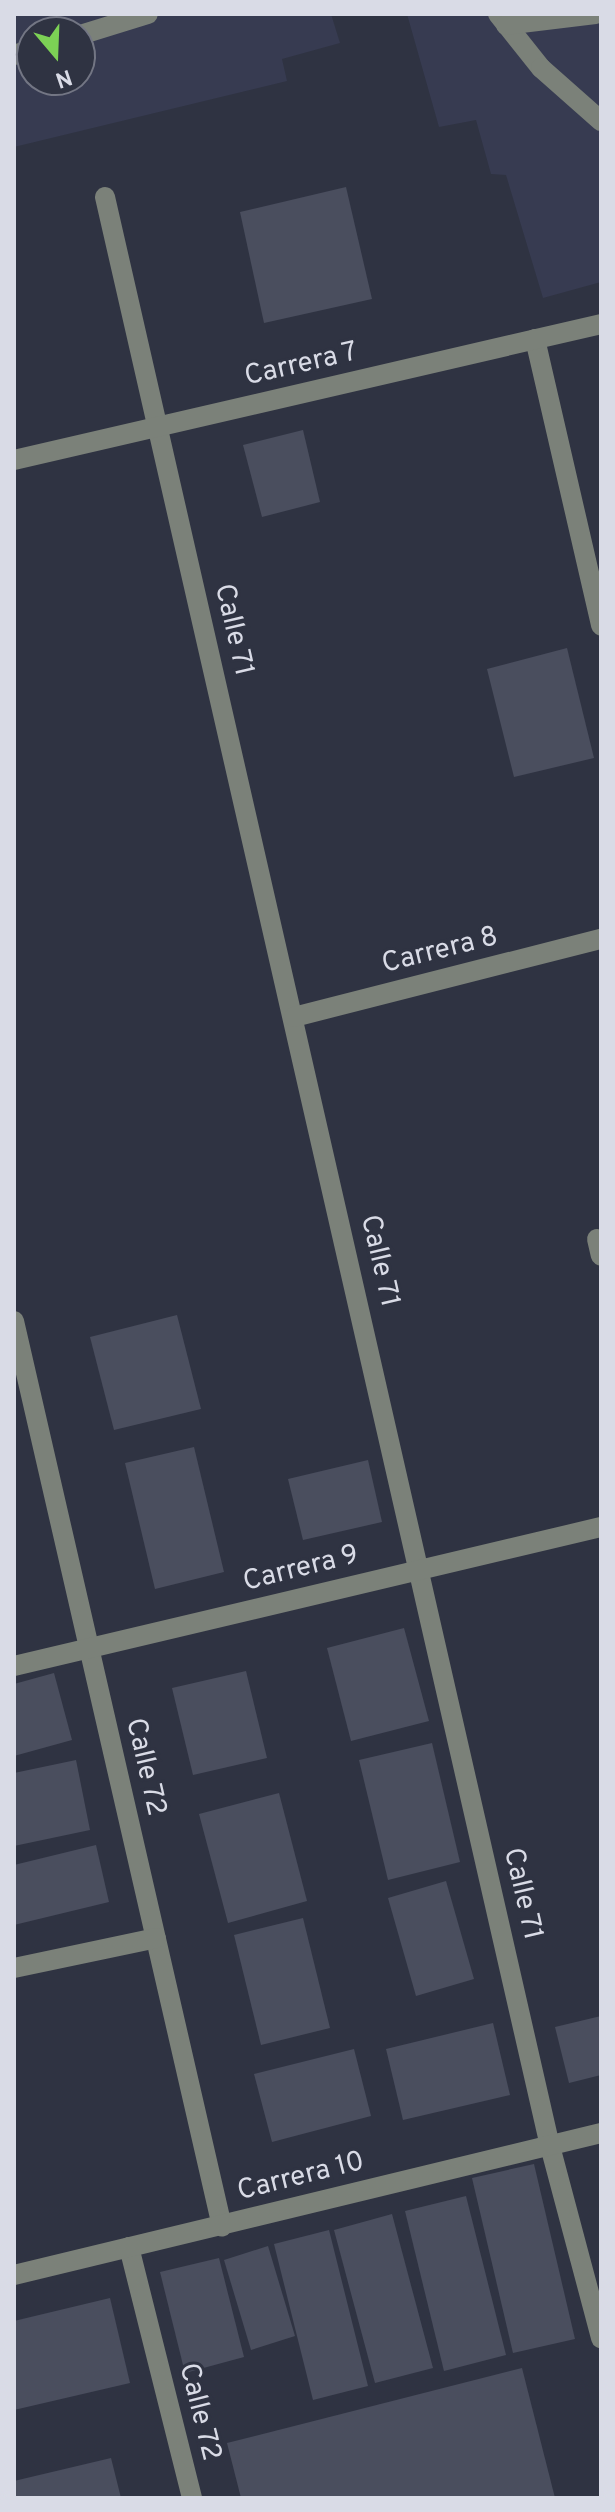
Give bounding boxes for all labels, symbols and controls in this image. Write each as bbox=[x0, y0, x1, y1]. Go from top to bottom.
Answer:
north arrow bbox=[16, 16, 96, 96]
text: N bbox=[51, 62, 75, 93]
street label: Carrera 7 bbox=[241, 336, 361, 394]
street label: Calle 71 bbox=[206, 580, 260, 680]
street label: Carrera 8 bbox=[379, 920, 501, 982]
street label: Calle 71 bbox=[352, 1211, 406, 1311]
street label: Carrera 9 bbox=[240, 1538, 362, 1600]
street label: Calle 72 bbox=[117, 1714, 173, 1820]
street label: Calle 71 bbox=[495, 1844, 549, 1944]
street label: Carrera 10 bbox=[234, 2145, 368, 2209]
street label: Calle 72 bbox=[171, 2359, 227, 2465]

